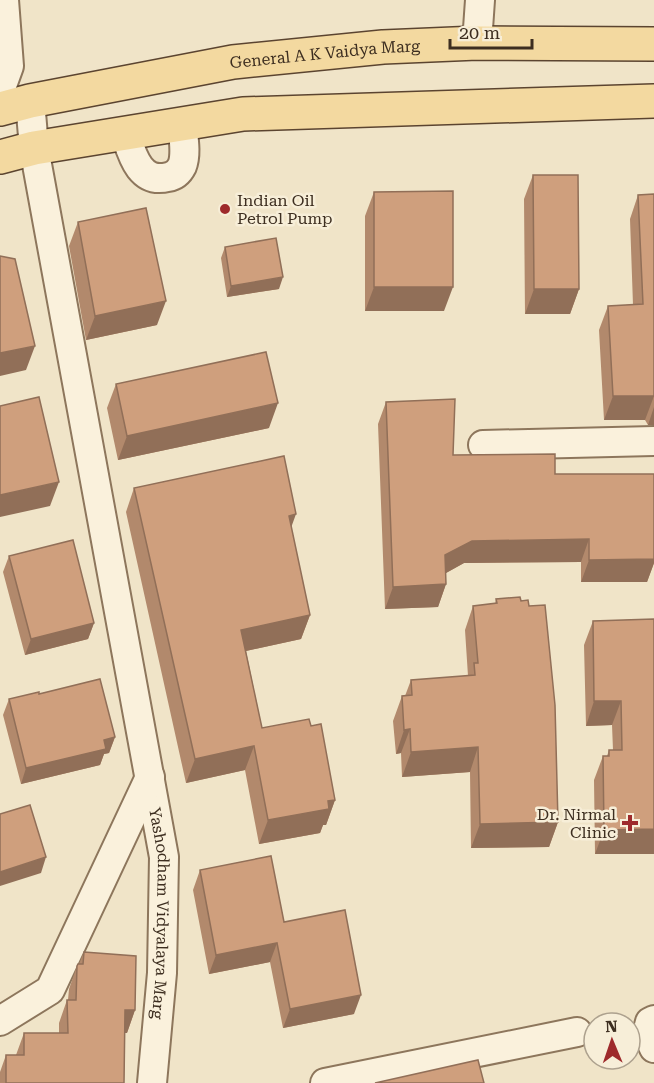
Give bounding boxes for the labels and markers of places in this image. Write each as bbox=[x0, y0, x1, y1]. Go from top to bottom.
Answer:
place label: Indian Oil Petrol Pump bbox=[237, 191, 332, 228]
marker: Indian Oil Petrol Pump bbox=[218, 202, 232, 216]
place label: Dr. Nirmal Clinic bbox=[537, 805, 616, 842]
marker: Dr. Nirmal Clinic bbox=[621, 814, 639, 832]

